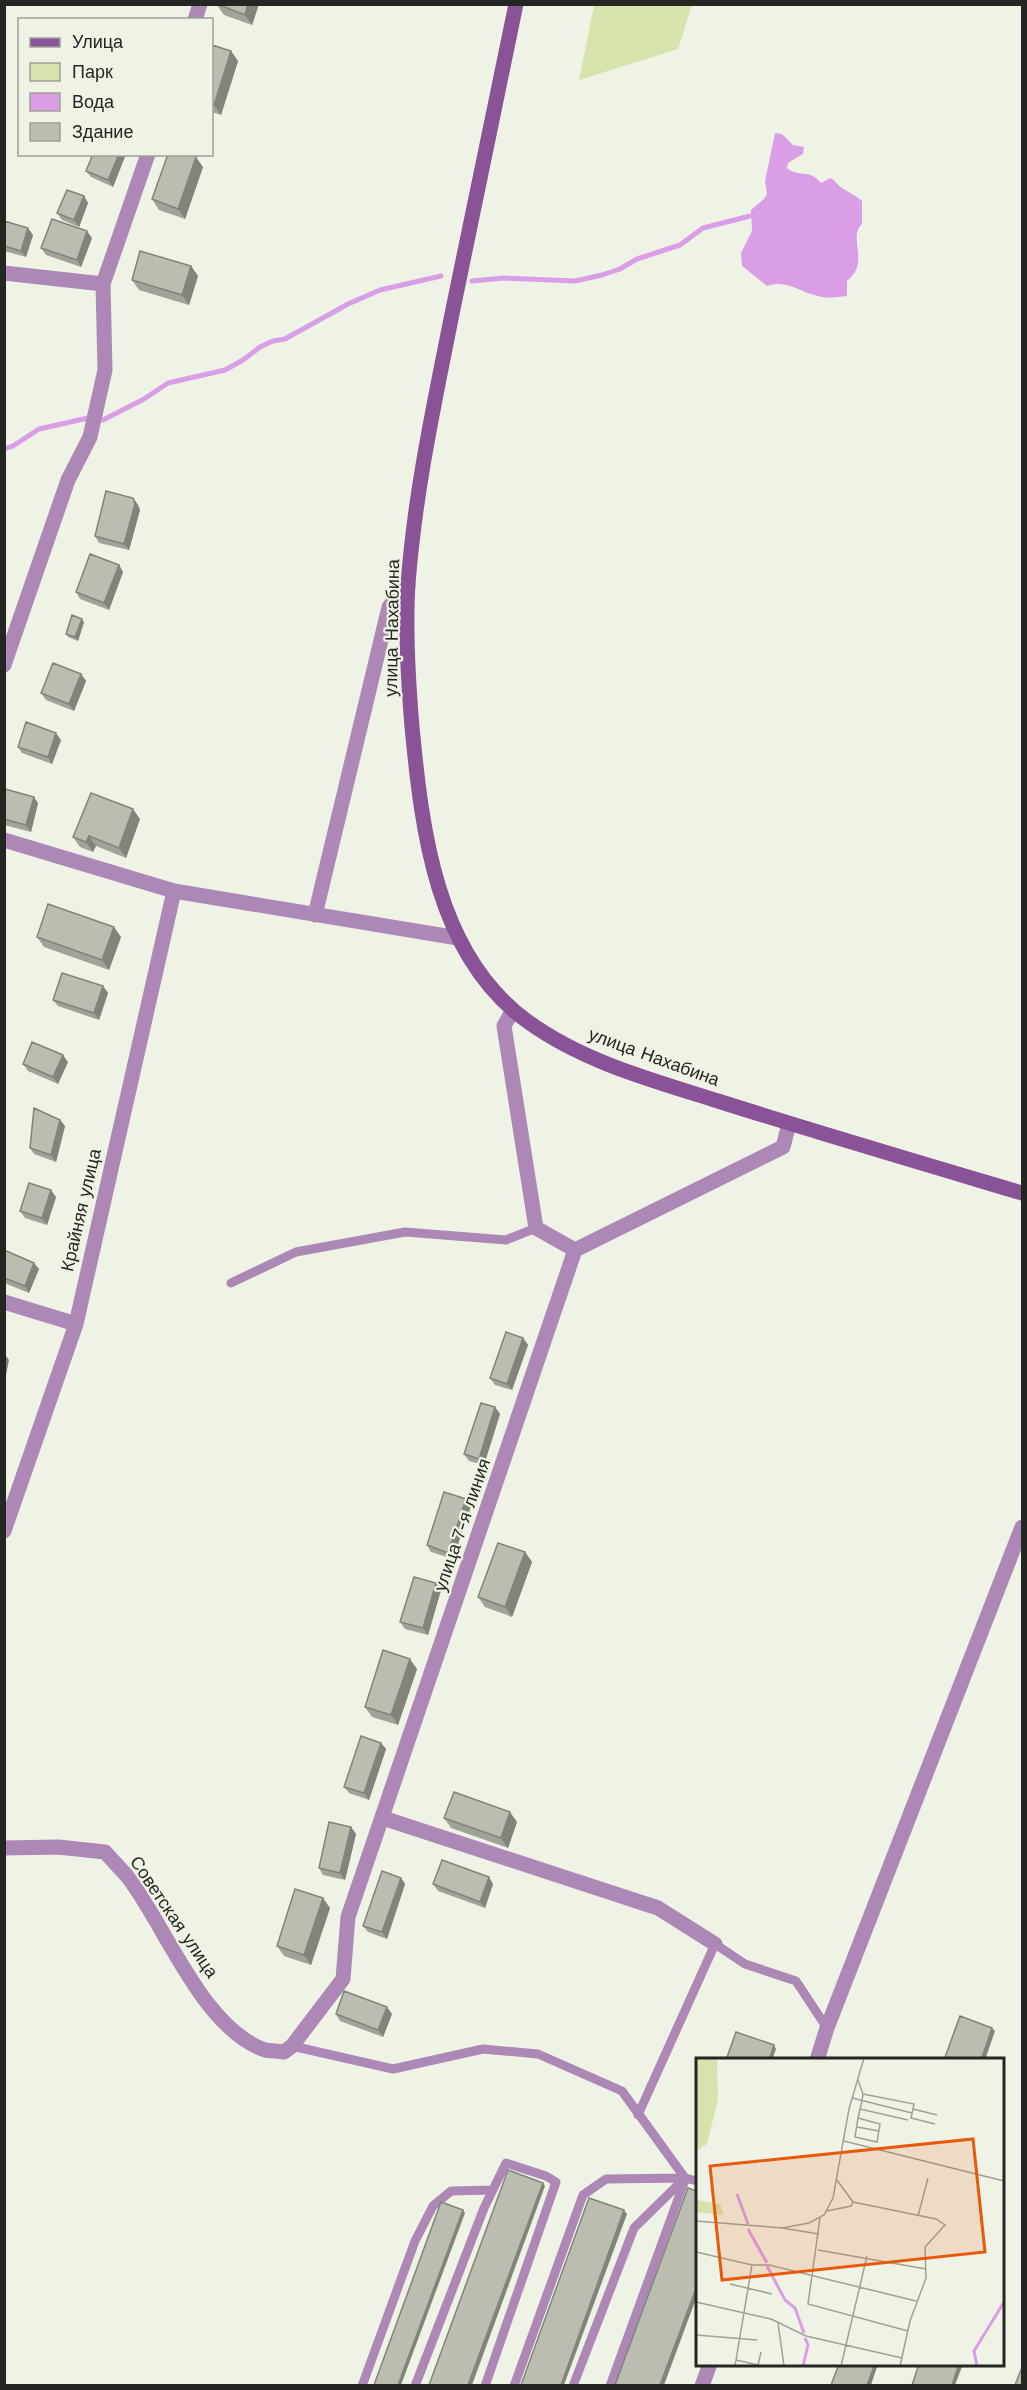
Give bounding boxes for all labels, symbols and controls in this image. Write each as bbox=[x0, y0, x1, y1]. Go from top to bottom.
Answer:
legend bbox=[18, 18, 213, 156]
text: Улица bbox=[72, 31, 124, 52]
text: Парк bbox=[72, 61, 113, 82]
text: Вода bbox=[72, 91, 115, 112]
text: Здание bbox=[72, 121, 133, 142]
street label: улица Нахабина bbox=[380, 558, 403, 697]
street label: улица Нахабина bbox=[586, 1023, 723, 1090]
street label: Крайняя улица bbox=[56, 1145, 105, 1273]
street label: улица 7-я линия bbox=[429, 1455, 494, 1594]
street label: Советская улица bbox=[126, 1852, 224, 1982]
inset map bbox=[696, 2058, 1003, 2366]

